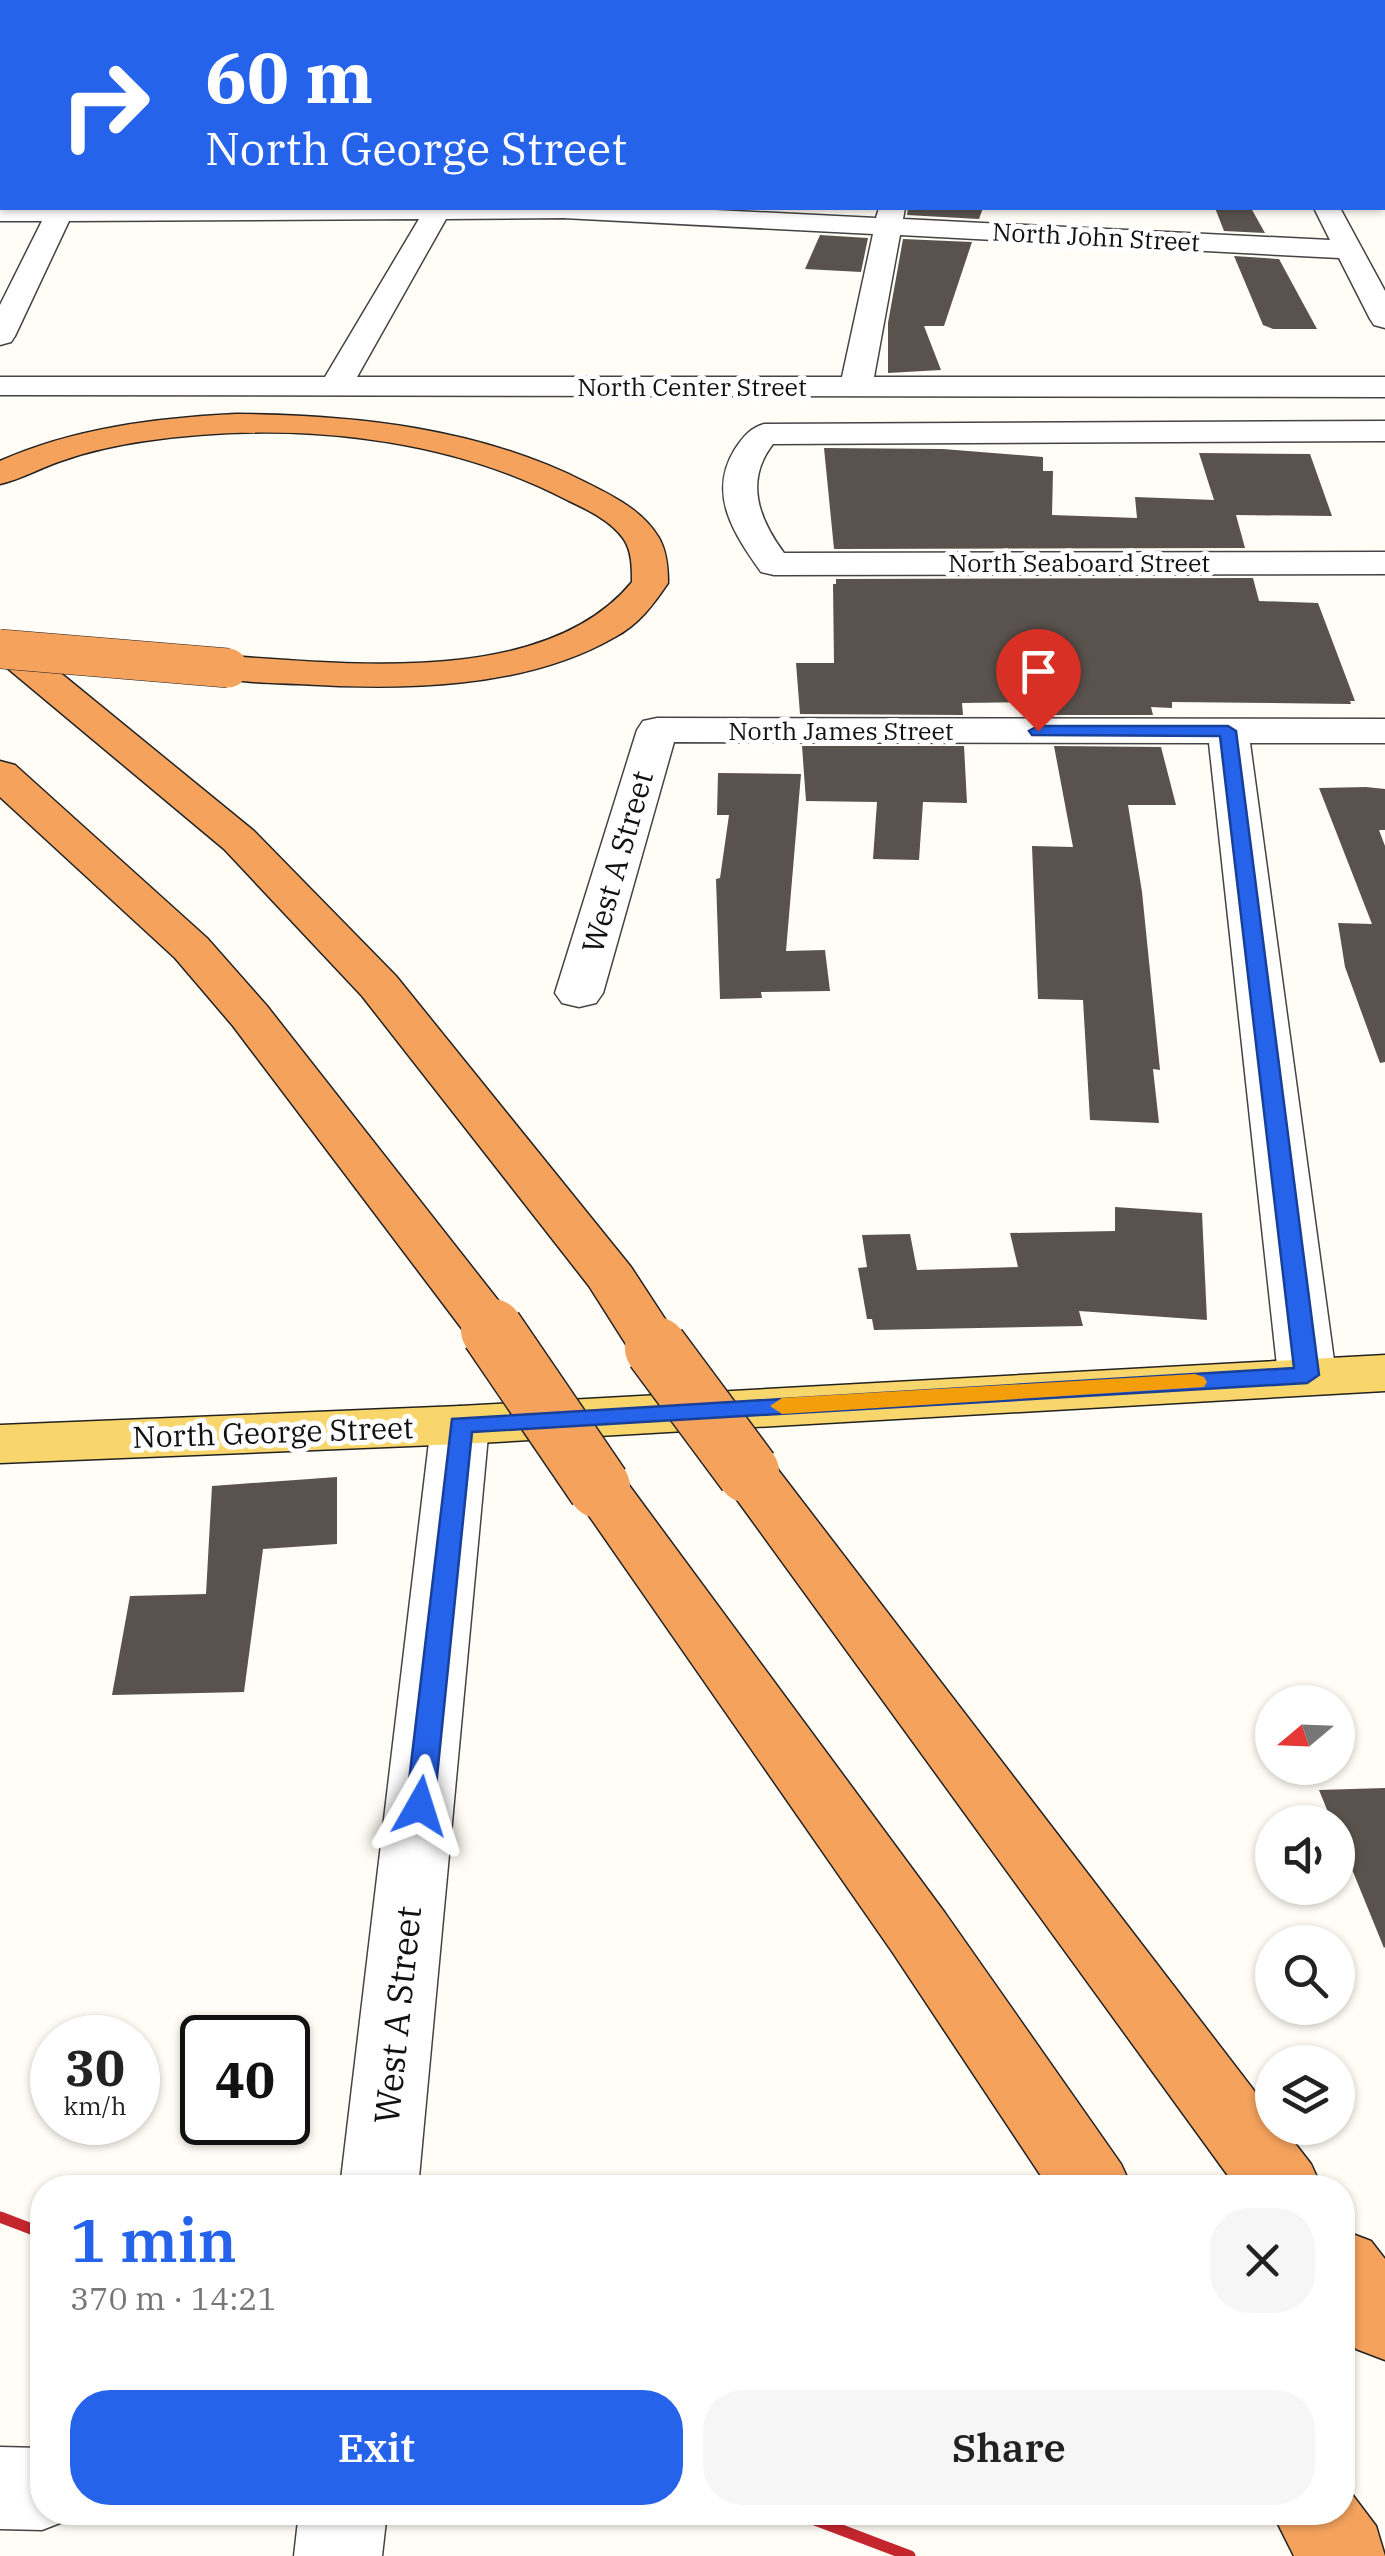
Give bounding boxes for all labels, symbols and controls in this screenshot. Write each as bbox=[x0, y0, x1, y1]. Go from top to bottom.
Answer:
text: 60 m bbox=[205, 31, 373, 122]
icon: right bbox=[40, 40, 170, 170]
text: North George Street bbox=[205, 119, 627, 177]
street label: North John Street bbox=[991, 215, 1201, 258]
street label: North Center Street bbox=[577, 370, 807, 403]
street label: North Seaboard Street bbox=[948, 546, 1210, 579]
pin bbox=[996, 629, 1081, 732]
icon: arrive bbox=[1011, 644, 1066, 699]
street label: North James Street bbox=[728, 714, 954, 747]
street label: West A Street bbox=[572, 766, 661, 957]
street label: North George Street bbox=[132, 1407, 414, 1456]
north arrow bbox=[1255, 1685, 1355, 1785]
map controls bbox=[1255, 1685, 1355, 2145]
position arrow bbox=[368, 1754, 472, 1858]
button: sound bbox=[1255, 1805, 1355, 1905]
street label: West A Street bbox=[363, 1904, 431, 2126]
button: search bbox=[1255, 1925, 1355, 2025]
speed limit sign: 40 bbox=[180, 2015, 310, 2145]
text: 30 bbox=[65, 2035, 125, 2100]
button: layers bbox=[1255, 2045, 1355, 2145]
text: km/h bbox=[63, 2089, 127, 2122]
text: 1 min bbox=[70, 2200, 237, 2279]
button: close bbox=[1210, 2208, 1315, 2313]
text: 370 m · 14:21 bbox=[70, 2277, 277, 2319]
button: Exit bbox=[70, 2390, 683, 2505]
button: Share bbox=[703, 2390, 1315, 2505]

